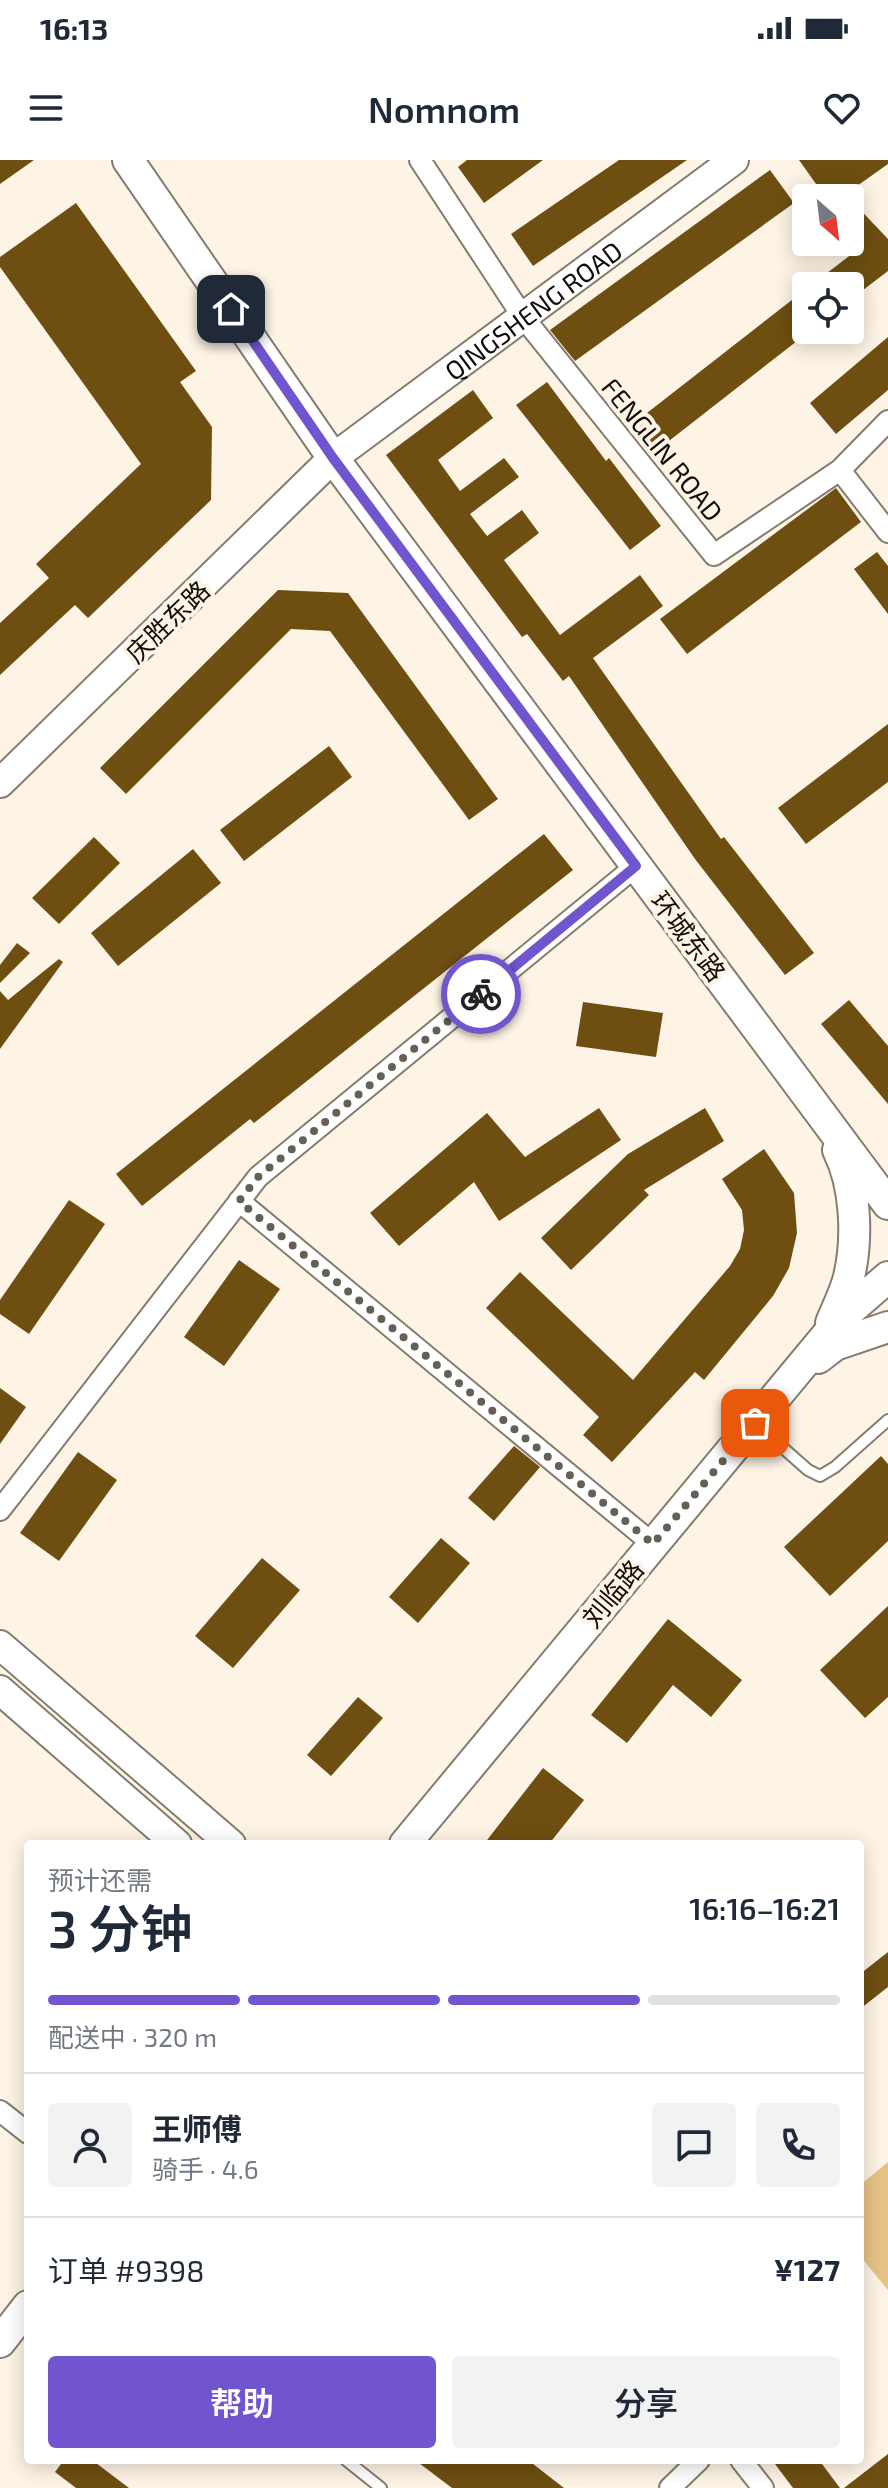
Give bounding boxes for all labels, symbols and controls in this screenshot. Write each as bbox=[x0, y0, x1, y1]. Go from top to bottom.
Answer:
text: 16:13 bbox=[40, 10, 108, 46]
icon: menu bbox=[24, 86, 68, 130]
icon: heart bbox=[820, 86, 864, 130]
text: Nomnom bbox=[368, 87, 520, 130]
north arrow bbox=[792, 184, 864, 256]
map controls bbox=[792, 184, 864, 344]
street label: QINGSHENG ROAD bbox=[438, 234, 627, 386]
button: locate bbox=[792, 272, 864, 344]
pin bbox=[197, 275, 265, 343]
icon: home bbox=[209, 287, 253, 331]
street label: FENGLIN ROAD bbox=[596, 372, 730, 526]
street label: 庆胜东路 bbox=[119, 574, 215, 668]
street label: 环城东路 bbox=[645, 885, 733, 987]
courier bbox=[441, 954, 521, 1034]
icon: bike bbox=[459, 972, 503, 1016]
pin bbox=[721, 1389, 789, 1457]
icon: bag bbox=[733, 1401, 777, 1445]
street label: 刘临路 bbox=[575, 1553, 649, 1633]
text: 预计还需 bbox=[48, 1864, 152, 1895]
text: 16:16–16:21 bbox=[689, 1890, 840, 1926]
text: 3 分钟 bbox=[48, 1896, 193, 1958]
text: 配送中 · 320 m bbox=[48, 2021, 217, 2052]
button: person bbox=[48, 2103, 132, 2187]
button: chat bbox=[652, 2103, 736, 2187]
button: phone bbox=[756, 2103, 840, 2187]
text: 王师傅 bbox=[152, 2110, 242, 2146]
text: 骑手 · 4.6 bbox=[152, 2153, 259, 2184]
text: ¥127 bbox=[774, 2251, 840, 2287]
text: 订单 #9398 bbox=[48, 2252, 204, 2288]
button: 帮助 bbox=[48, 2356, 436, 2448]
button: 分享 bbox=[452, 2356, 840, 2448]

